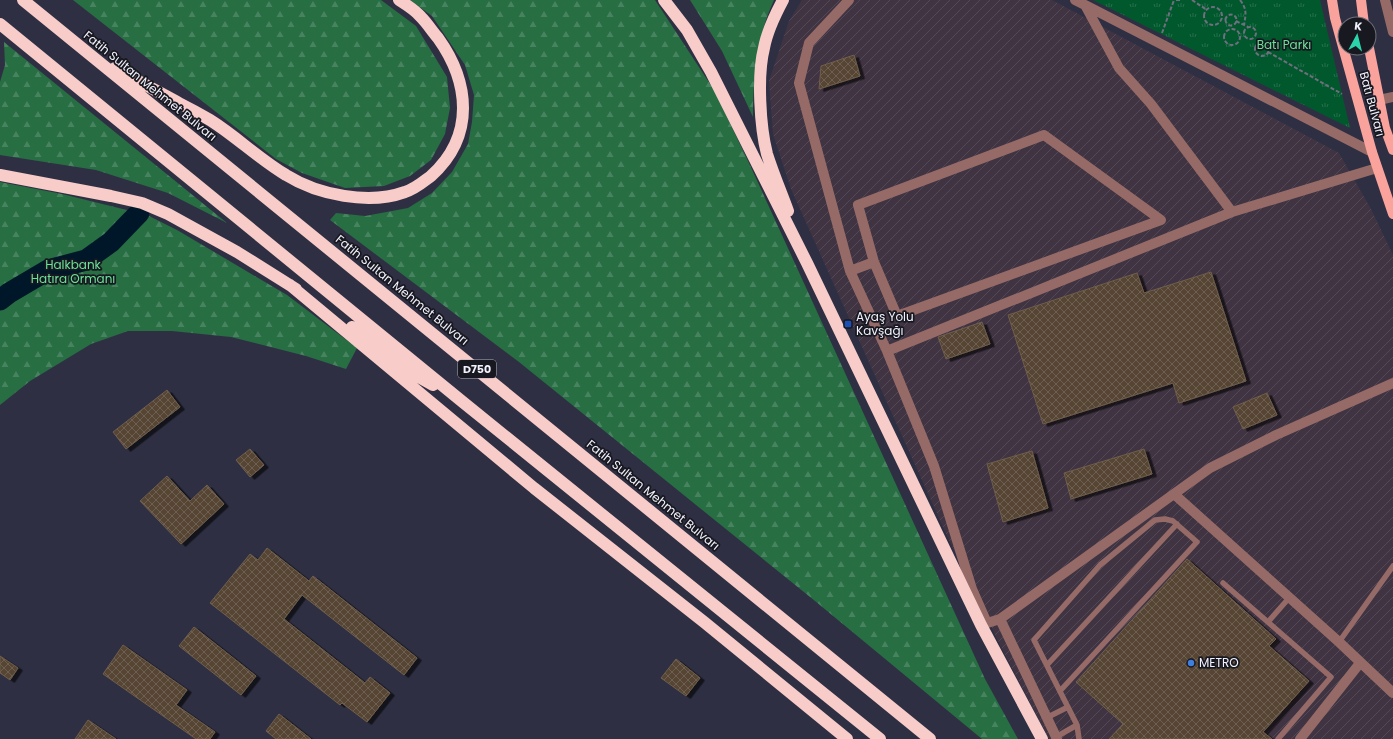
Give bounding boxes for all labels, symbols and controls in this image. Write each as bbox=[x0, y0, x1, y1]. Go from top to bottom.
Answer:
north arrow bbox=[1337, 16, 1377, 56]
text: K bbox=[1353, 18, 1363, 35]
street label: Fatih Sultan Mehmet Bulvarı bbox=[80, 27, 220, 145]
park label: Batı Parkı bbox=[1257, 36, 1311, 53]
street label: Batı Bulvarı bbox=[1356, 70, 1389, 138]
street label: Fatih Sultan Mehmet Bulvarı bbox=[332, 231, 472, 349]
park label: Halkbank Hatıra Ormanı bbox=[31, 256, 115, 287]
place label: Ayaş Yolu Kavşağı bbox=[856, 308, 914, 339]
marker: Ayaş Yolu Kavşağı bbox=[843, 319, 853, 329]
road number: D750 bbox=[458, 360, 496, 378]
street label: Fatih Sultan Mehmet Bulvarı bbox=[583, 436, 723, 554]
place label: METRO bbox=[1199, 654, 1239, 671]
marker: METRO bbox=[1186, 658, 1196, 668]

